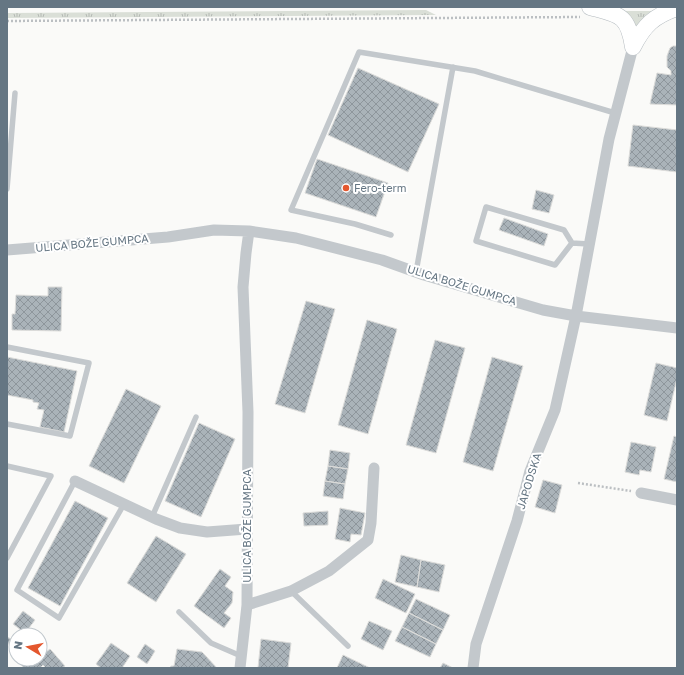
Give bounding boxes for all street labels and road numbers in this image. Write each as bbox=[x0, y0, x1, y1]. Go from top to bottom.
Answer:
street label: ULICA BOŽE GUMPCA bbox=[35, 231, 150, 254]
street label: ULICA BOŽE GUMPCA bbox=[406, 262, 519, 308]
street label: JAPODSKA bbox=[514, 450, 543, 511]
street label: ULICA BOŽE GUMPCA bbox=[240, 469, 253, 583]

